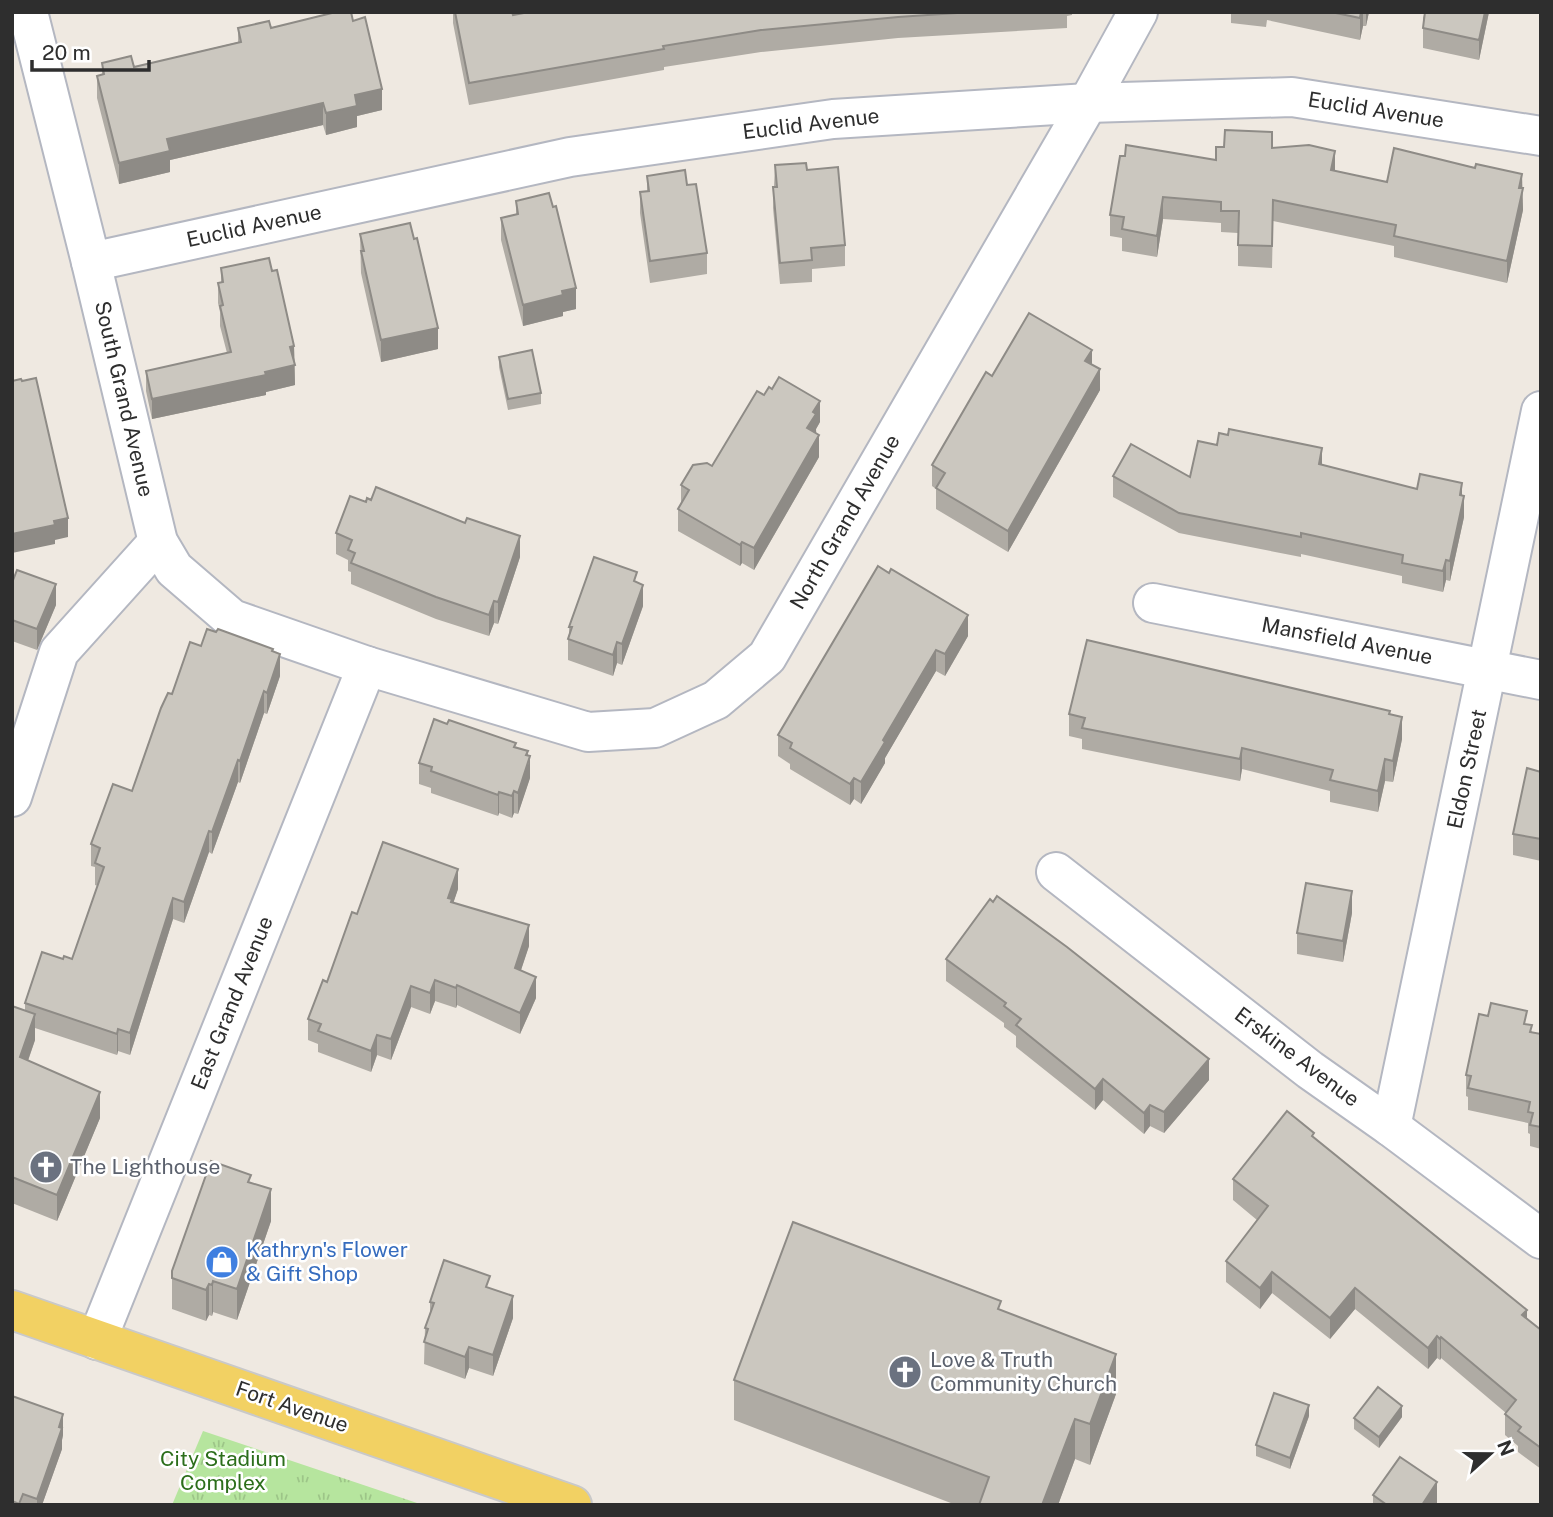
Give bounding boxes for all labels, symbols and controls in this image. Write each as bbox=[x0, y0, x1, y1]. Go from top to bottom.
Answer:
scale bar bbox=[32, 28, 149, 72]
text: 20 m bbox=[42, 40, 91, 65]
street label: Euclid Avenue bbox=[1306, 86, 1446, 133]
street label: Euclid Avenue bbox=[741, 103, 881, 144]
street label: Euclid Avenue bbox=[184, 199, 324, 252]
street label: South Grand Avenue bbox=[90, 299, 159, 499]
street label: North Grand Avenue bbox=[784, 430, 905, 614]
street label: Mansfield Avenue bbox=[1260, 612, 1435, 669]
street label: Eldon Street bbox=[1442, 707, 1491, 831]
street label: East Grand Avenue bbox=[185, 912, 278, 1093]
street label: Erskine Avenue bbox=[1230, 1002, 1365, 1112]
church icon: The Lighthouse bbox=[27, 1148, 65, 1186]
place label: The Lighthouse bbox=[70, 1154, 220, 1179]
place label: Kathryn's Flower & Gift Shop bbox=[246, 1237, 408, 1286]
shop icon: Kathryn's Flower & Gift Shop bbox=[203, 1243, 241, 1281]
place label: Love & Truth Community Church bbox=[930, 1347, 1117, 1396]
church icon: Love & Truth Community Church bbox=[886, 1353, 924, 1391]
street label: Fort Avenue bbox=[233, 1376, 352, 1437]
north arrow bbox=[1455, 1419, 1525, 1489]
text: N bbox=[1493, 1437, 1519, 1459]
park label: City Stadium Complex bbox=[160, 1446, 286, 1495]

